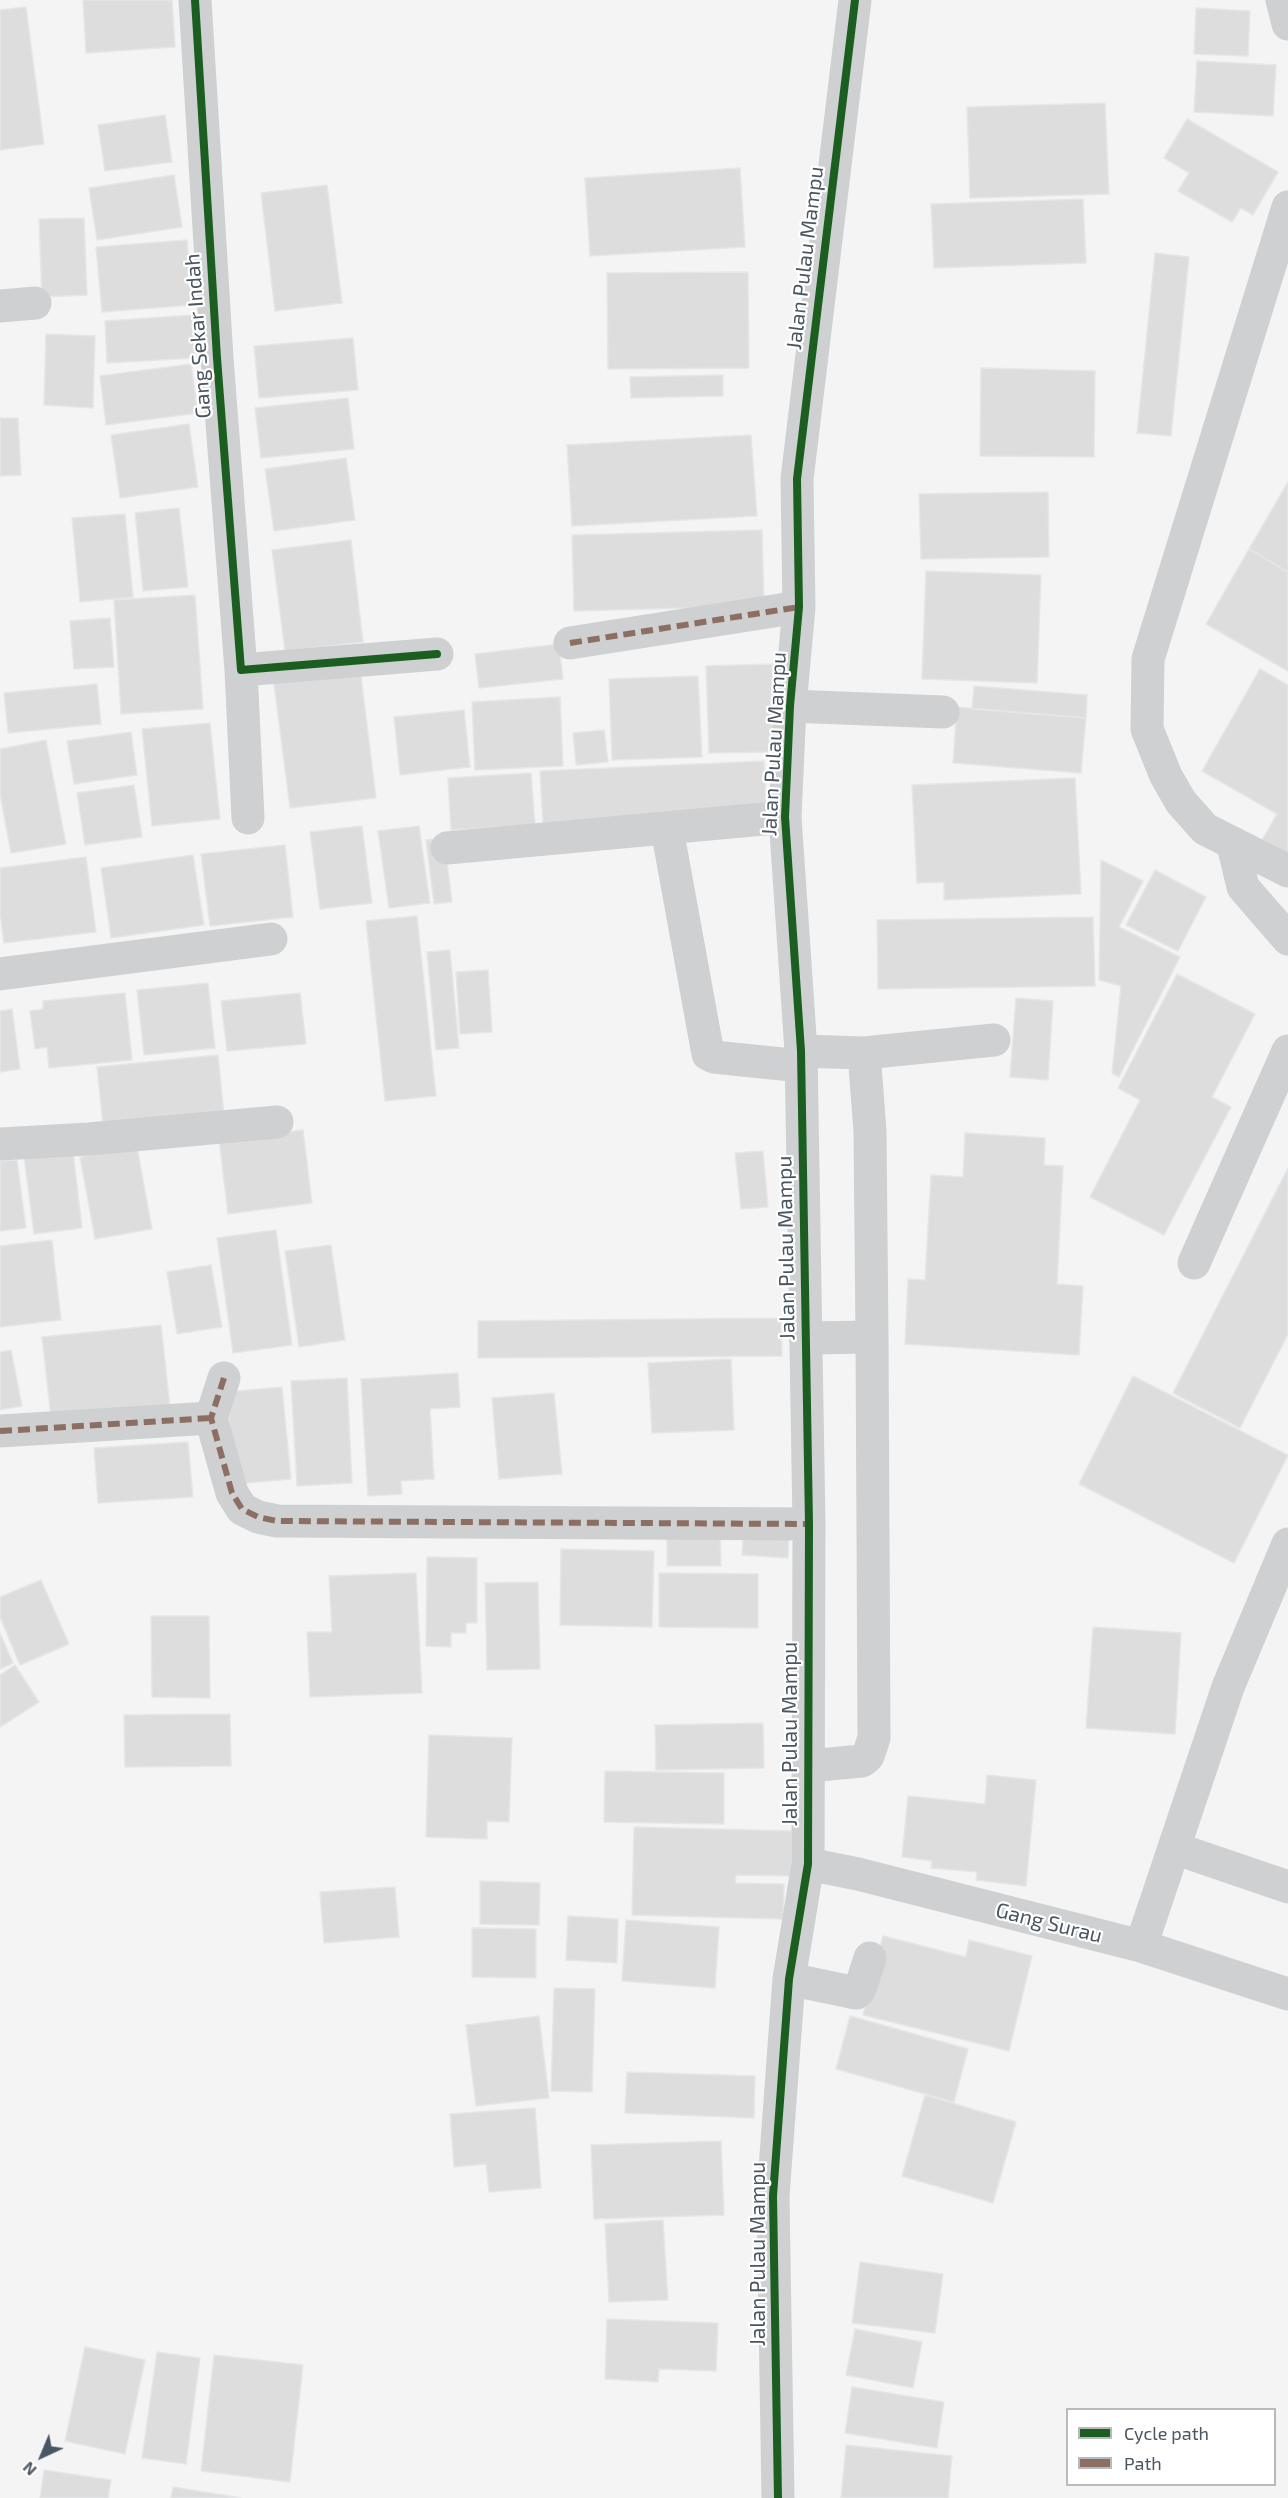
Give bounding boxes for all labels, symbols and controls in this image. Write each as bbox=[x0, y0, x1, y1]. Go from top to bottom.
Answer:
street label: Jalan Pulau Mampu bbox=[781, 165, 829, 351]
street label: Gang Sekar Indah bbox=[180, 253, 216, 419]
street label: Jalan Pulau Mampu bbox=[757, 651, 791, 837]
street label: Jalan Pulau Mampu bbox=[772, 1155, 800, 1341]
street label: Jalan Pulau Mampu bbox=[777, 1642, 803, 1826]
street label: Gang Surau bbox=[993, 1898, 1105, 1948]
street label: Jalan Pulau Mampu bbox=[745, 2162, 771, 2346]
legend bbox=[1066, 2408, 1276, 2486]
text: Cycle path bbox=[1124, 2422, 1209, 2444]
north arrow bbox=[12, 2426, 72, 2486]
text: Path bbox=[1124, 2452, 1162, 2474]
text: N bbox=[18, 2458, 40, 2480]

